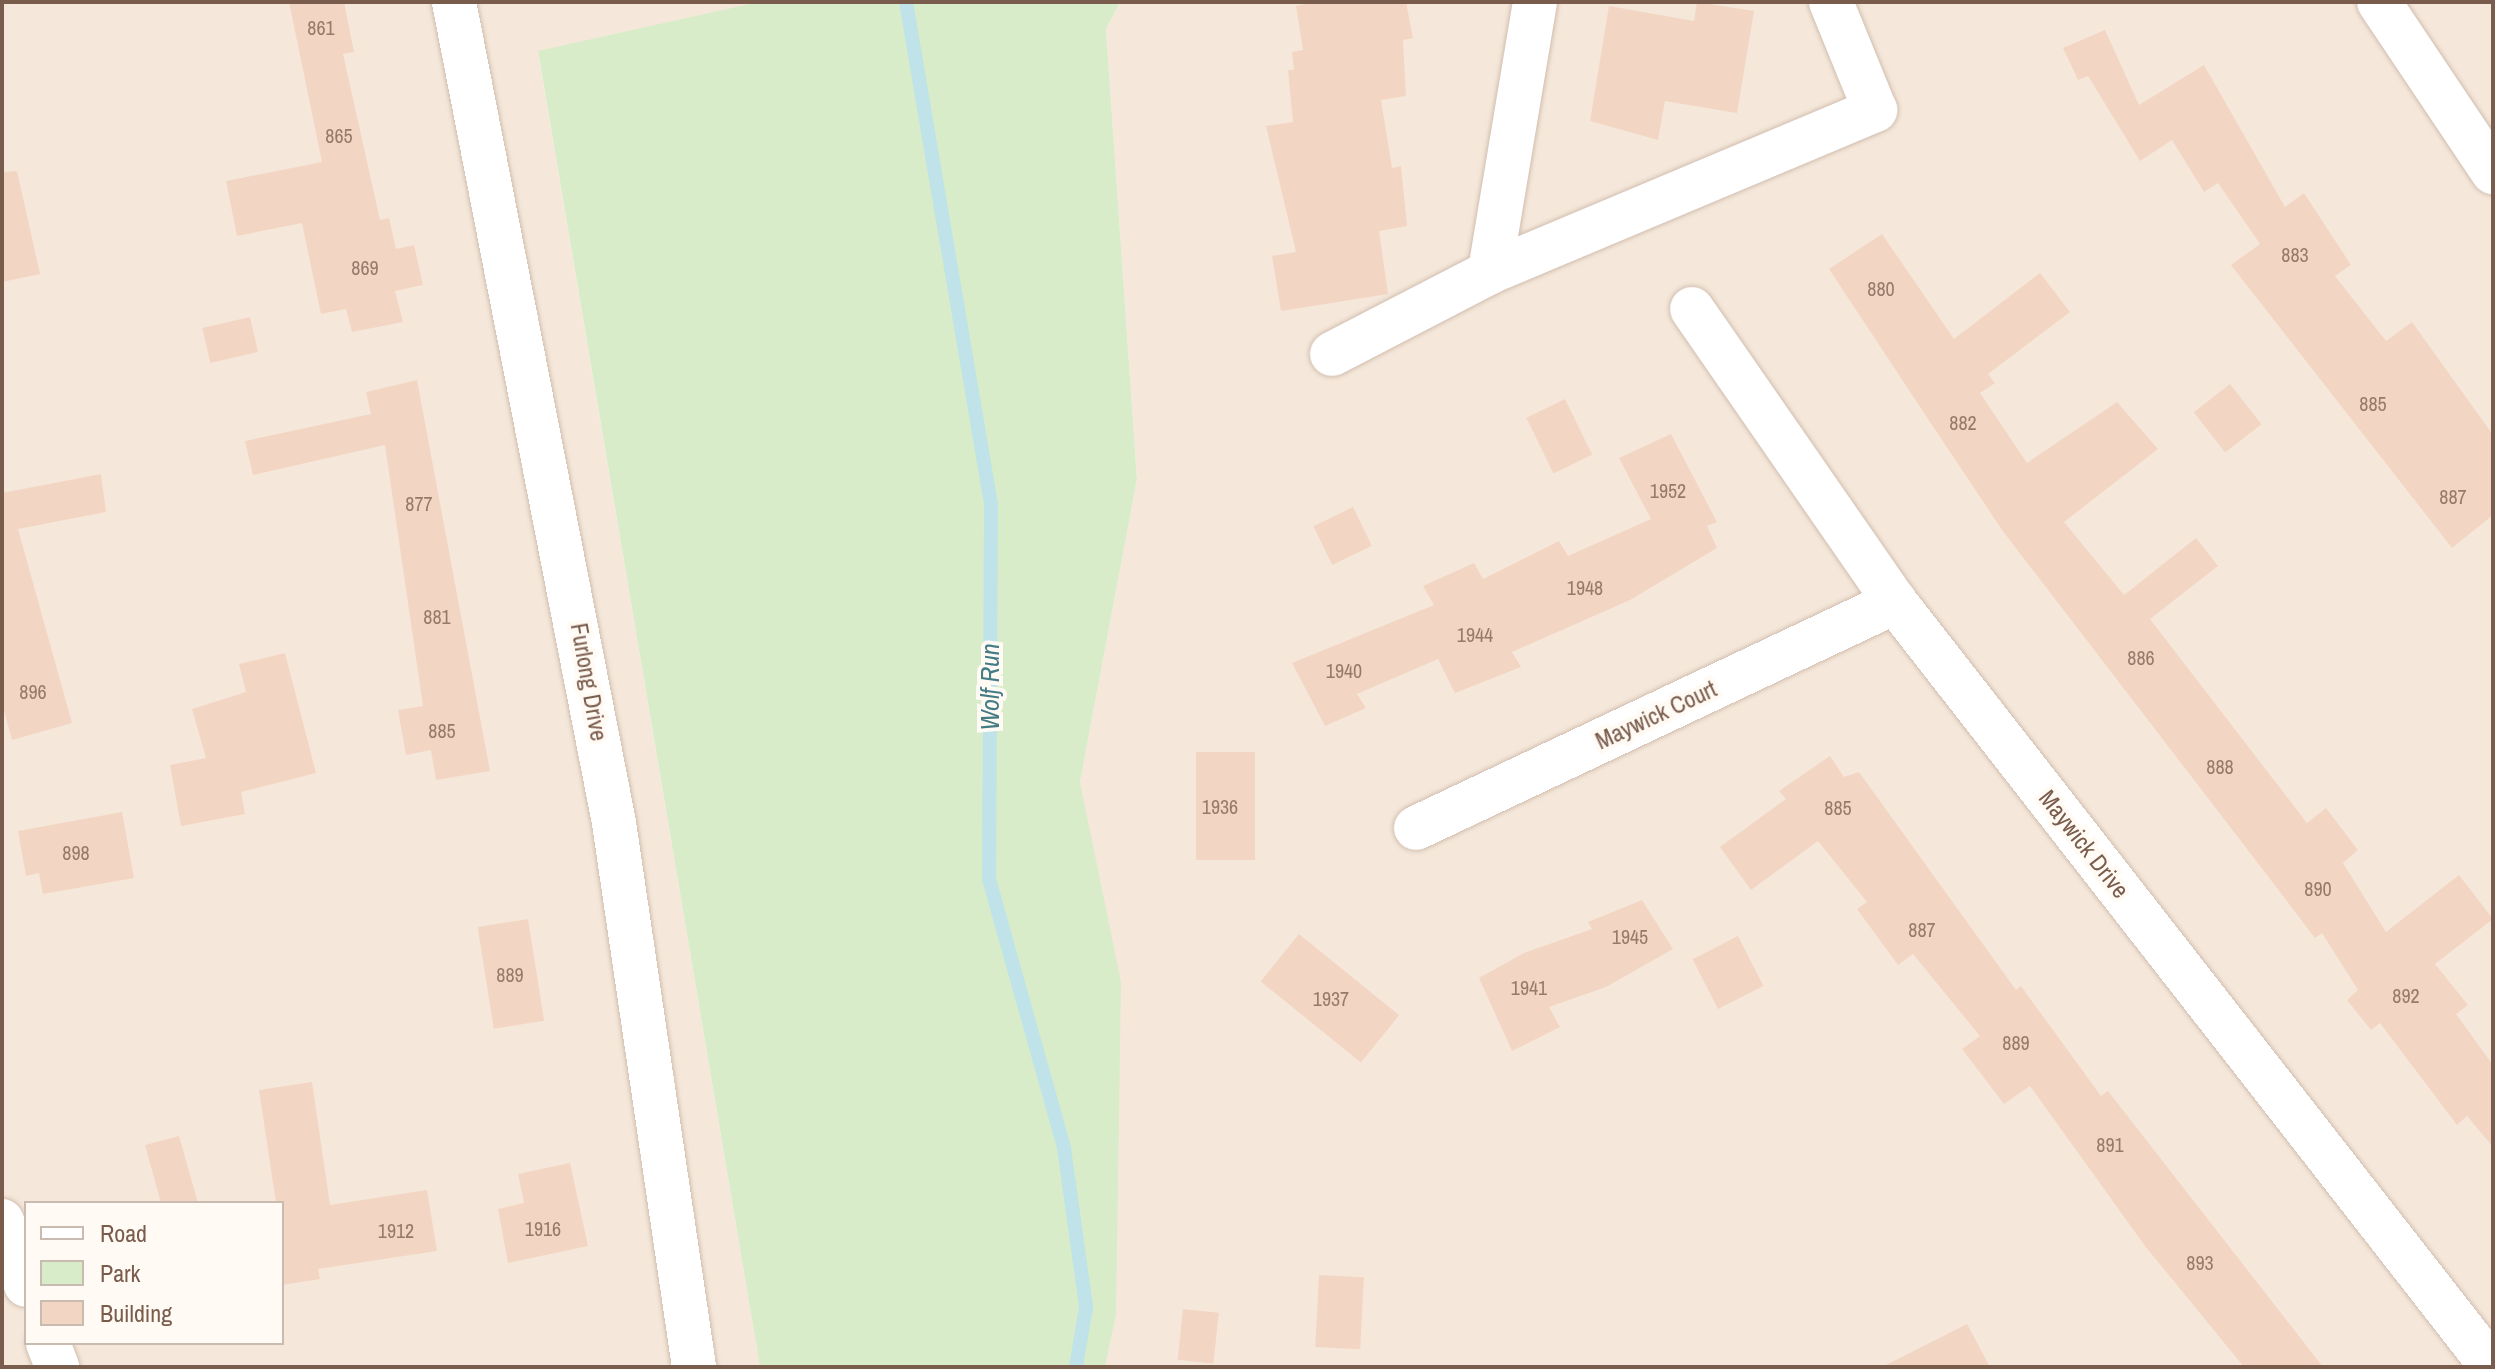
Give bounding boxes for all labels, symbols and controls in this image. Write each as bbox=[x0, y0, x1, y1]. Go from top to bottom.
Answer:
house number: 861 bbox=[307, 15, 335, 39]
house number: 865 bbox=[325, 123, 353, 147]
house number: 883 bbox=[2281, 242, 2309, 266]
house number: 869 bbox=[351, 255, 379, 279]
house number: 880 bbox=[1867, 276, 1895, 300]
house number: 885 bbox=[2359, 391, 2387, 415]
house number: 882 bbox=[1949, 410, 1977, 434]
house number: 1952 bbox=[1650, 478, 1686, 502]
house number: 887 bbox=[2439, 484, 2467, 508]
house number: 877 bbox=[405, 491, 433, 515]
house number: 1948 bbox=[1567, 575, 1603, 599]
house number: 881 bbox=[423, 604, 451, 628]
street label: Furlong Drive bbox=[564, 621, 614, 743]
house number: 1944 bbox=[1457, 622, 1493, 646]
water label: Wolf Run bbox=[974, 643, 1006, 731]
house number: 886 bbox=[2127, 645, 2155, 669]
house number: 1940 bbox=[1326, 658, 1362, 682]
street label: Maywick Court bbox=[1591, 674, 1721, 756]
house number: 896 bbox=[19, 679, 47, 703]
house number: 885 bbox=[428, 718, 456, 742]
house number: 888 bbox=[2206, 754, 2234, 778]
street label: Maywick Drive bbox=[2033, 784, 2135, 904]
house number: 1936 bbox=[1202, 794, 1238, 818]
house number: 885 bbox=[1824, 795, 1852, 819]
house number: 898 bbox=[62, 840, 90, 864]
house number: 890 bbox=[2304, 876, 2332, 900]
house number: 887 bbox=[1908, 917, 1936, 941]
house number: 1945 bbox=[1612, 924, 1648, 948]
house number: 889 bbox=[496, 962, 524, 986]
house number: 1941 bbox=[1511, 975, 1547, 999]
house number: 892 bbox=[2392, 983, 2420, 1007]
house number: 1937 bbox=[1313, 986, 1349, 1010]
house number: 889 bbox=[2002, 1030, 2030, 1054]
house number: 891 bbox=[2096, 1132, 2124, 1156]
legend bbox=[24, 1201, 284, 1345]
house number: 1916 bbox=[525, 1216, 561, 1240]
text: Road bbox=[100, 1217, 147, 1249]
house number: 1912 bbox=[378, 1218, 414, 1242]
house number: 893 bbox=[2186, 1250, 2214, 1274]
text: Park bbox=[100, 1257, 140, 1289]
text: Building bbox=[100, 1297, 172, 1329]

